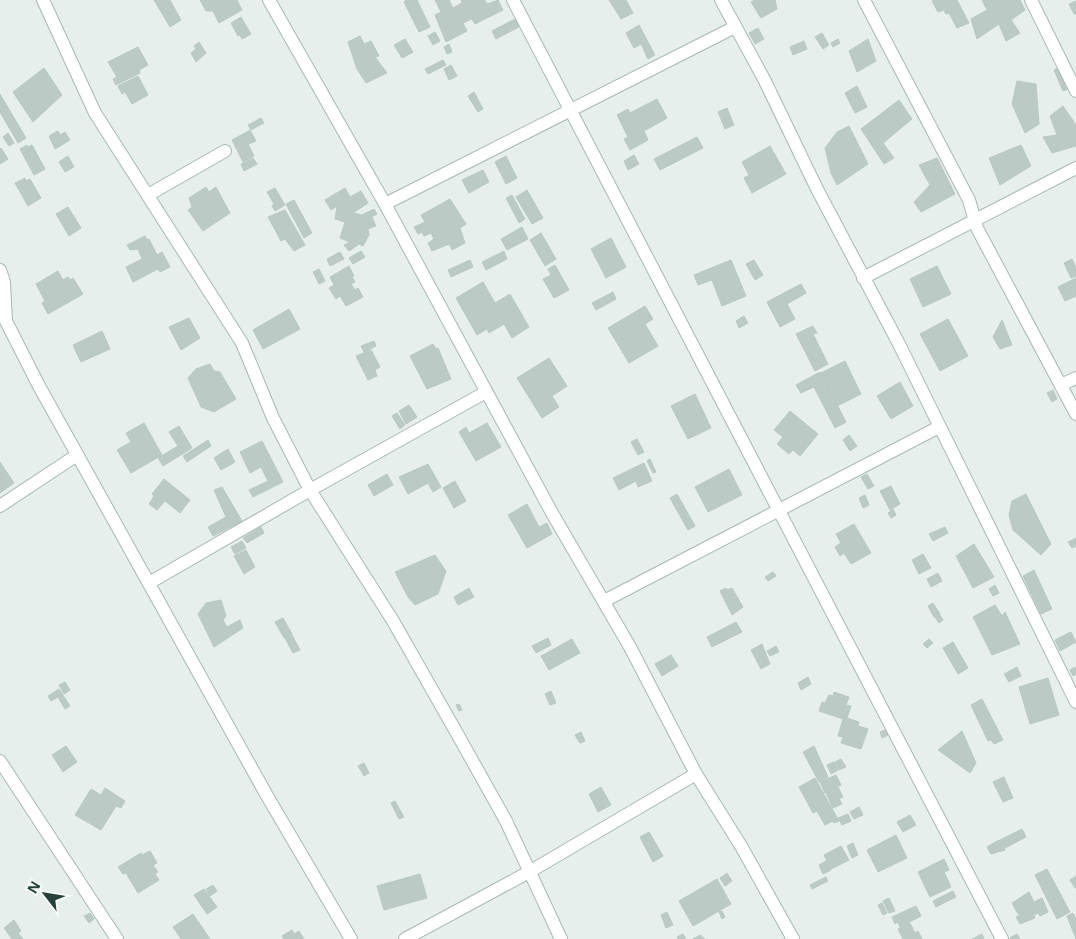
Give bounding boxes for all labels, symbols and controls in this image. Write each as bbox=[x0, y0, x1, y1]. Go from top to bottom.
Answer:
north arrow bbox=[20, 869, 70, 919]
text: N bbox=[22, 877, 45, 897]

